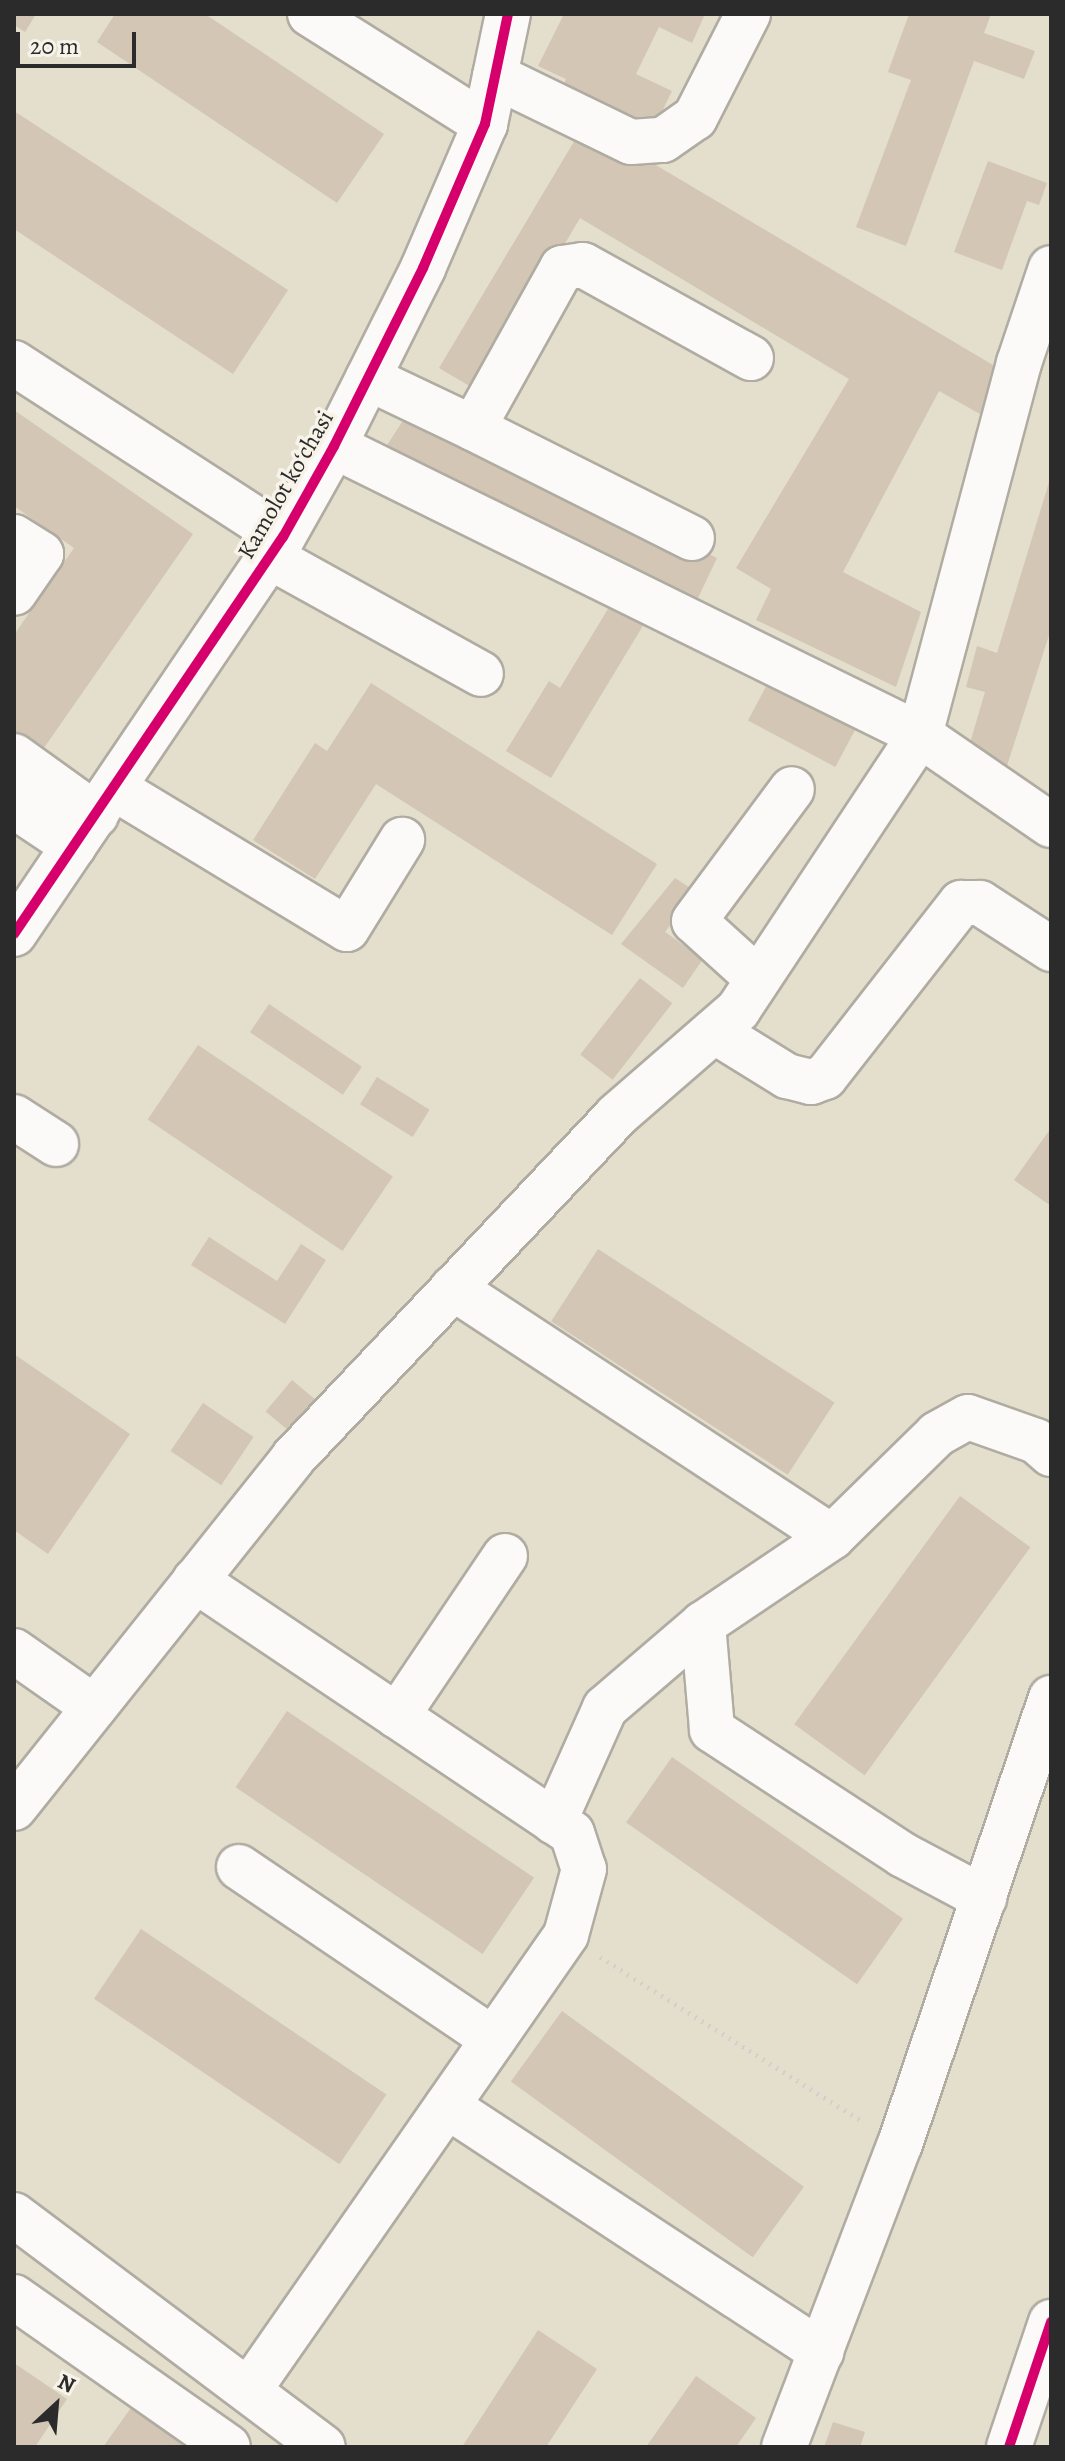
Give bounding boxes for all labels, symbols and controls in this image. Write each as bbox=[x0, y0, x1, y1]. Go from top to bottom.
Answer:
scale bar bbox=[20, 16, 140, 66]
text: 20 m bbox=[30, 30, 79, 62]
street label: Kamolot koʻchasi bbox=[232, 406, 340, 564]
north arrow bbox=[16, 2365, 96, 2445]
text: N bbox=[53, 2366, 80, 2400]

